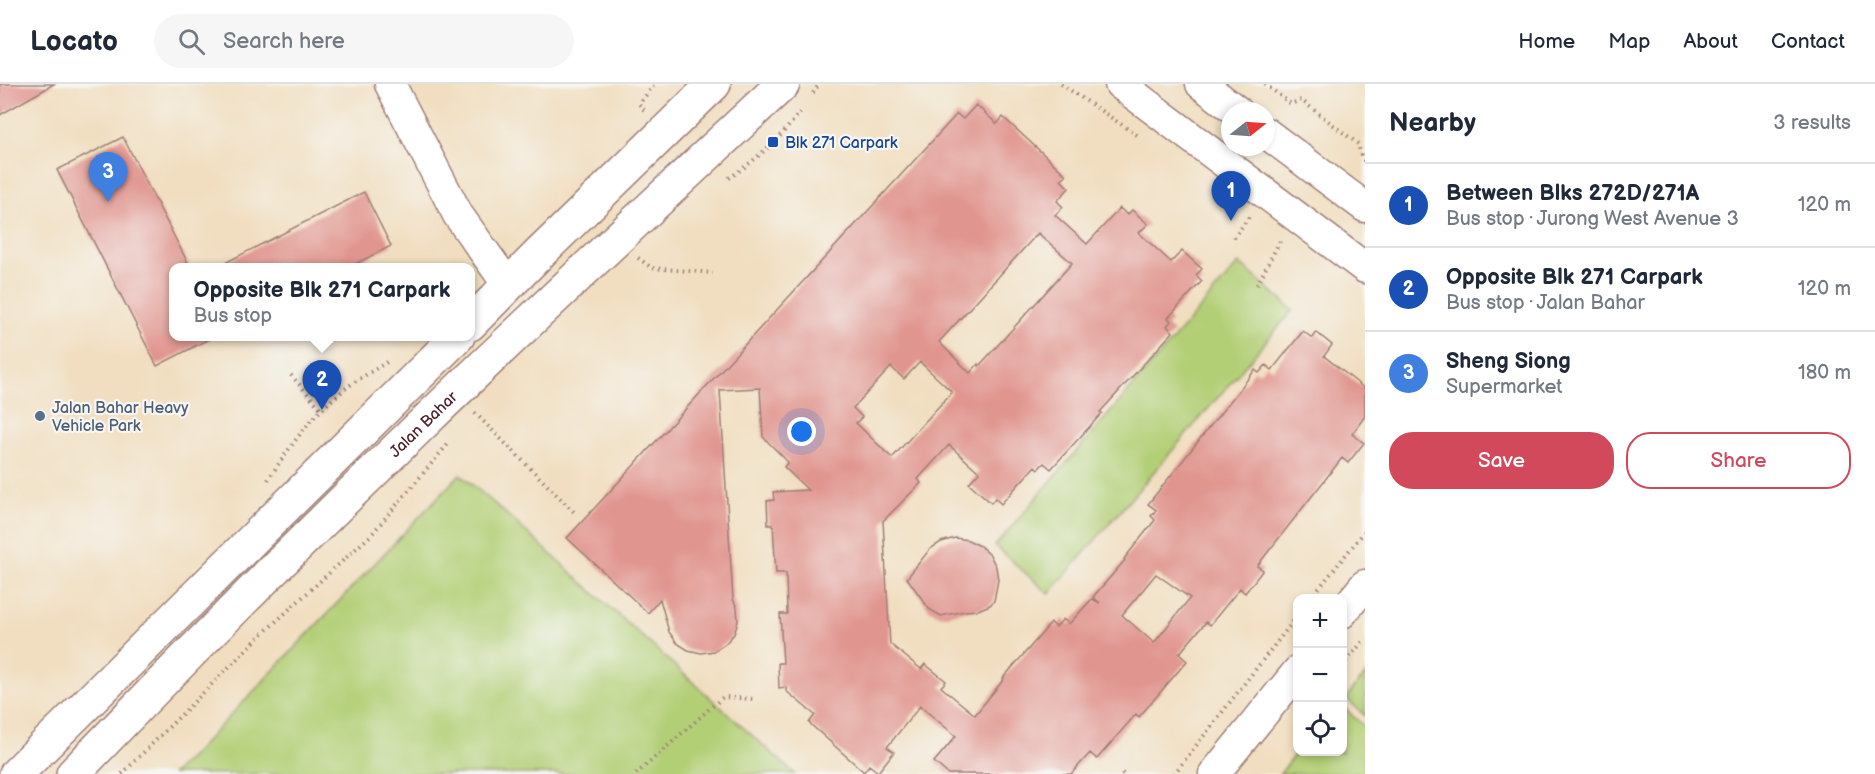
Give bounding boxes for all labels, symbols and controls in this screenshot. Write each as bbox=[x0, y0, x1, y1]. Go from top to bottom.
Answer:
search box bbox=[154, 14, 574, 68]
text: Locato bbox=[30, 25, 118, 58]
icon: search bbox=[175, 25, 208, 58]
text: Search here bbox=[223, 28, 345, 55]
text: Home bbox=[1518, 29, 1575, 54]
text: Map bbox=[1608, 29, 1650, 54]
text: About bbox=[1683, 29, 1738, 54]
text: Contact bbox=[1771, 29, 1845, 54]
north arrow bbox=[1221, 102, 1275, 156]
text: Nearby bbox=[1389, 108, 1476, 139]
text: 3 results bbox=[1773, 111, 1851, 135]
place label: Blk 271 Carpark bbox=[785, 134, 898, 153]
marker: Blk 271 Carpark bbox=[766, 135, 780, 149]
pin: 3 bbox=[88, 152, 128, 202]
pin: 1 bbox=[1212, 172, 1250, 221]
text: Between Blks 272D/271A bbox=[1446, 180, 1699, 207]
text: 1 bbox=[1404, 193, 1413, 217]
text: 120 m bbox=[1798, 193, 1851, 217]
text: Bus stop · Jurong West Avenue 3 bbox=[1446, 207, 1739, 231]
popup bbox=[169, 263, 475, 341]
text: Opposite Blk 271 Carpark bbox=[1446, 264, 1703, 291]
text: Opposite Blk 271 Carpark bbox=[194, 277, 450, 304]
text: 2 bbox=[1403, 277, 1414, 301]
text: 120 m bbox=[1798, 277, 1851, 301]
text: Bus stop · Jalan Bahar bbox=[1446, 291, 1645, 315]
text: Bus stop bbox=[194, 304, 272, 328]
text: Sheng Siong bbox=[1446, 348, 1571, 375]
pin: 2 bbox=[302, 360, 342, 410]
text: 3 bbox=[1403, 361, 1414, 385]
text: 180 m bbox=[1798, 361, 1851, 385]
text: Supermarket bbox=[1446, 375, 1562, 399]
street label: Jalan Bahar bbox=[386, 388, 462, 462]
place label: Jalan Bahar Heavy Vehicle Park bbox=[52, 399, 189, 436]
marker: Jalan Bahar Heavy Vehicle Park bbox=[33, 409, 47, 423]
your location bbox=[787, 417, 816, 446]
button: Save bbox=[1389, 432, 1614, 489]
button: Share bbox=[1626, 432, 1851, 489]
map controls bbox=[1293, 594, 1347, 756]
button: + bbox=[1293, 594, 1347, 648]
button: − bbox=[1293, 648, 1347, 702]
button: locate bbox=[1293, 702, 1347, 756]

